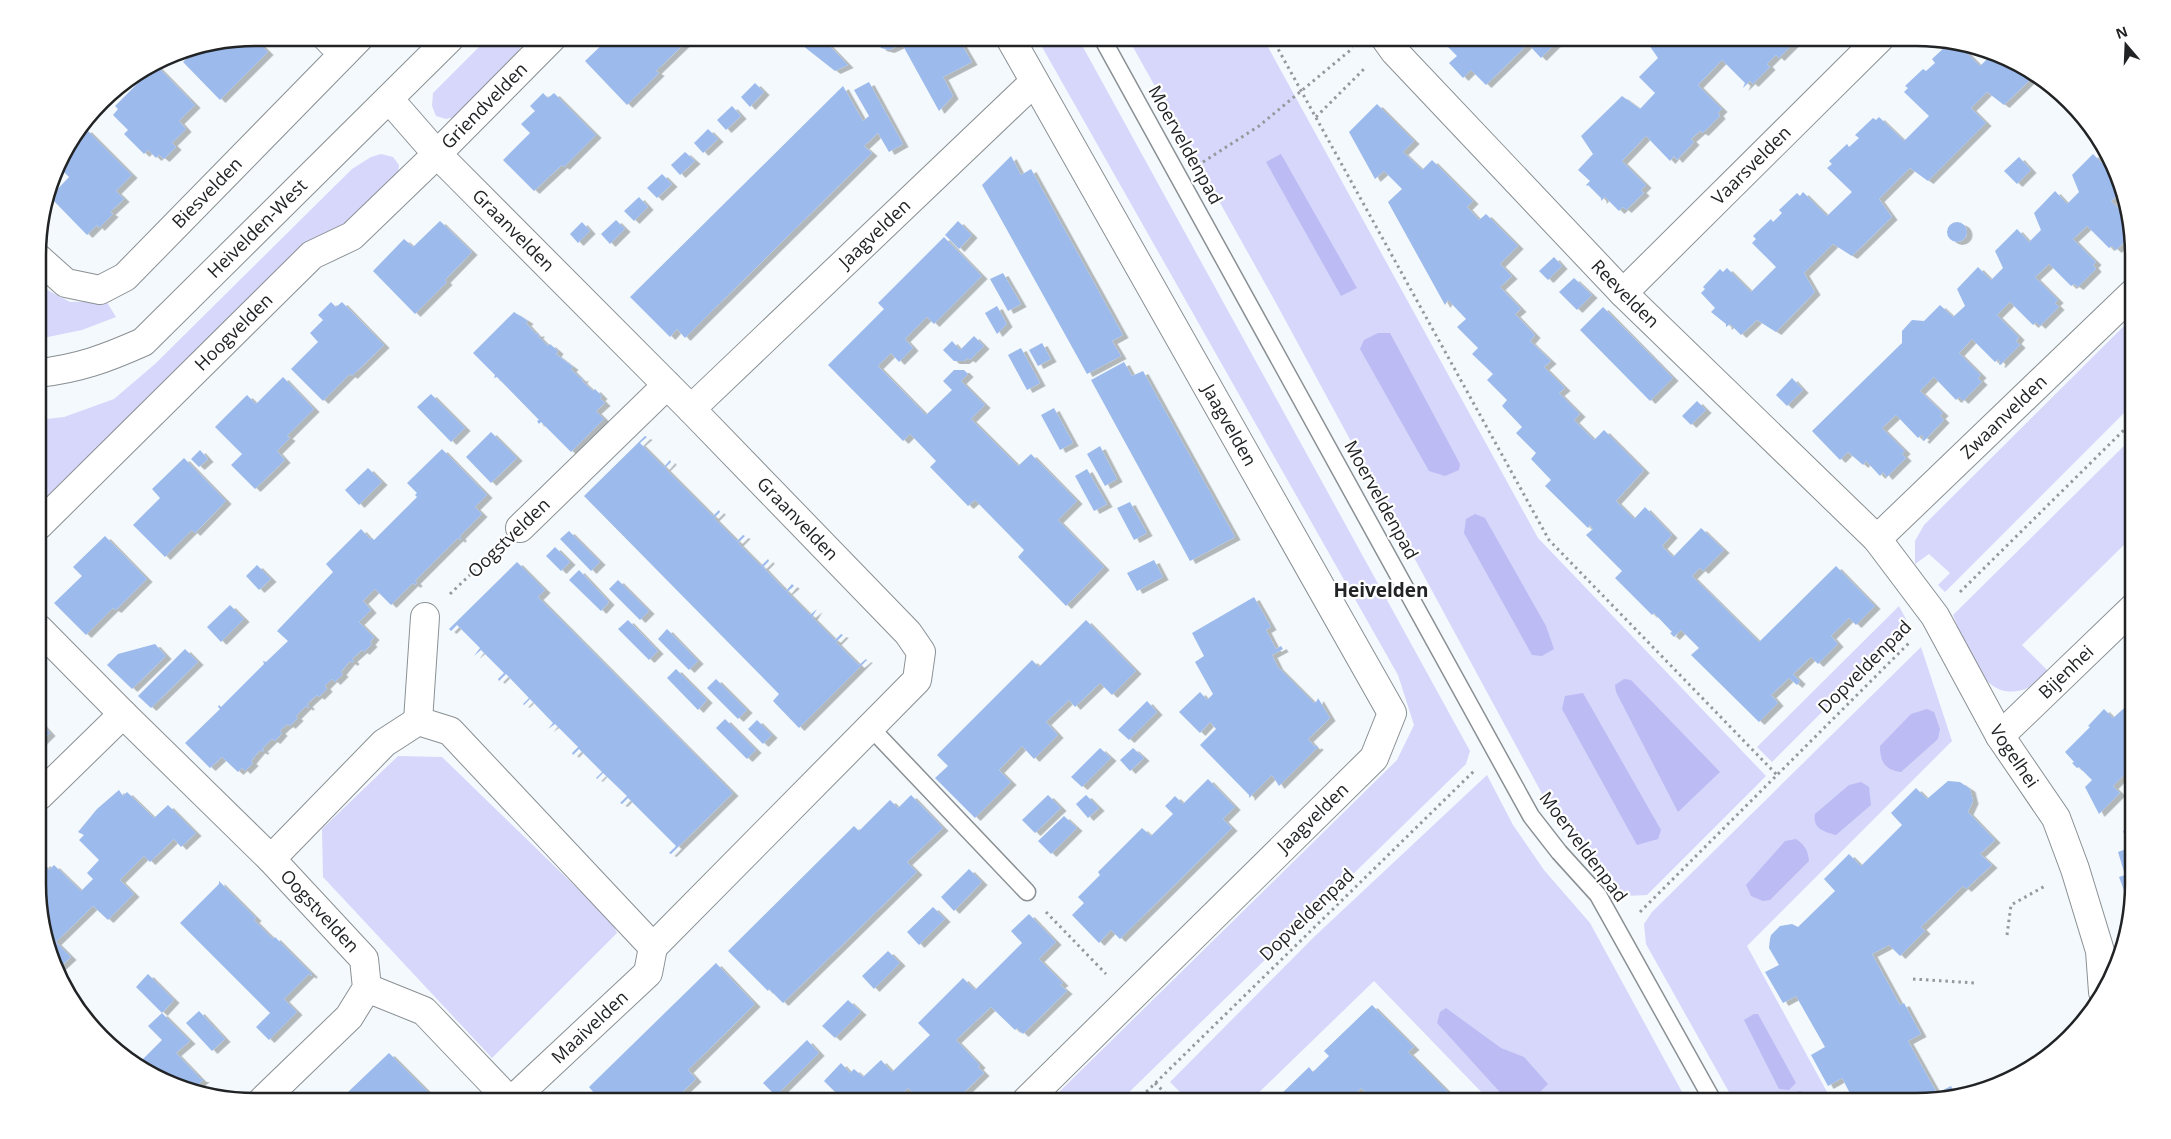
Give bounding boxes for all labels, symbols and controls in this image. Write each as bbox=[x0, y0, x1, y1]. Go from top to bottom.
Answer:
north arrow bbox=[2101, 20, 2151, 70]
text: N bbox=[2113, 21, 2130, 43]
street label: Griendvelden bbox=[436, 57, 532, 154]
street label: Moerveldenpad bbox=[1143, 81, 1228, 208]
street label: Vaarsvelden bbox=[1706, 120, 1796, 209]
street label: Biesvelden bbox=[166, 151, 247, 233]
street label: Heivelden-West bbox=[202, 173, 312, 283]
street label: Graanvelden bbox=[468, 183, 560, 276]
street label: Jaagvelden bbox=[832, 193, 915, 274]
street label: Reevelden bbox=[1586, 254, 1665, 333]
street label: Hoogvelden bbox=[189, 288, 277, 375]
street label: Zwaanvelden bbox=[1955, 369, 2052, 464]
street label: Jaagvelden bbox=[1196, 378, 1263, 470]
street label: Moerveldenpad bbox=[1339, 436, 1424, 563]
street label: Graanvelden bbox=[752, 471, 844, 565]
street label: Oogstvelden bbox=[462, 492, 555, 583]
district label: Heivelden bbox=[1333, 577, 1429, 603]
street label: Dopveldenpad bbox=[1812, 614, 1916, 718]
street label: Bijenhei bbox=[2033, 639, 2098, 704]
street label: Vogelhei bbox=[1985, 720, 2045, 792]
street label: Jaagvelden bbox=[1270, 777, 1353, 859]
street label: Moerveldenpad bbox=[1534, 786, 1633, 906]
street label: Dopveldenpad bbox=[1254, 863, 1359, 966]
street label: Oogstvelden bbox=[276, 864, 365, 957]
street label: Maaivelden bbox=[546, 985, 633, 1068]

